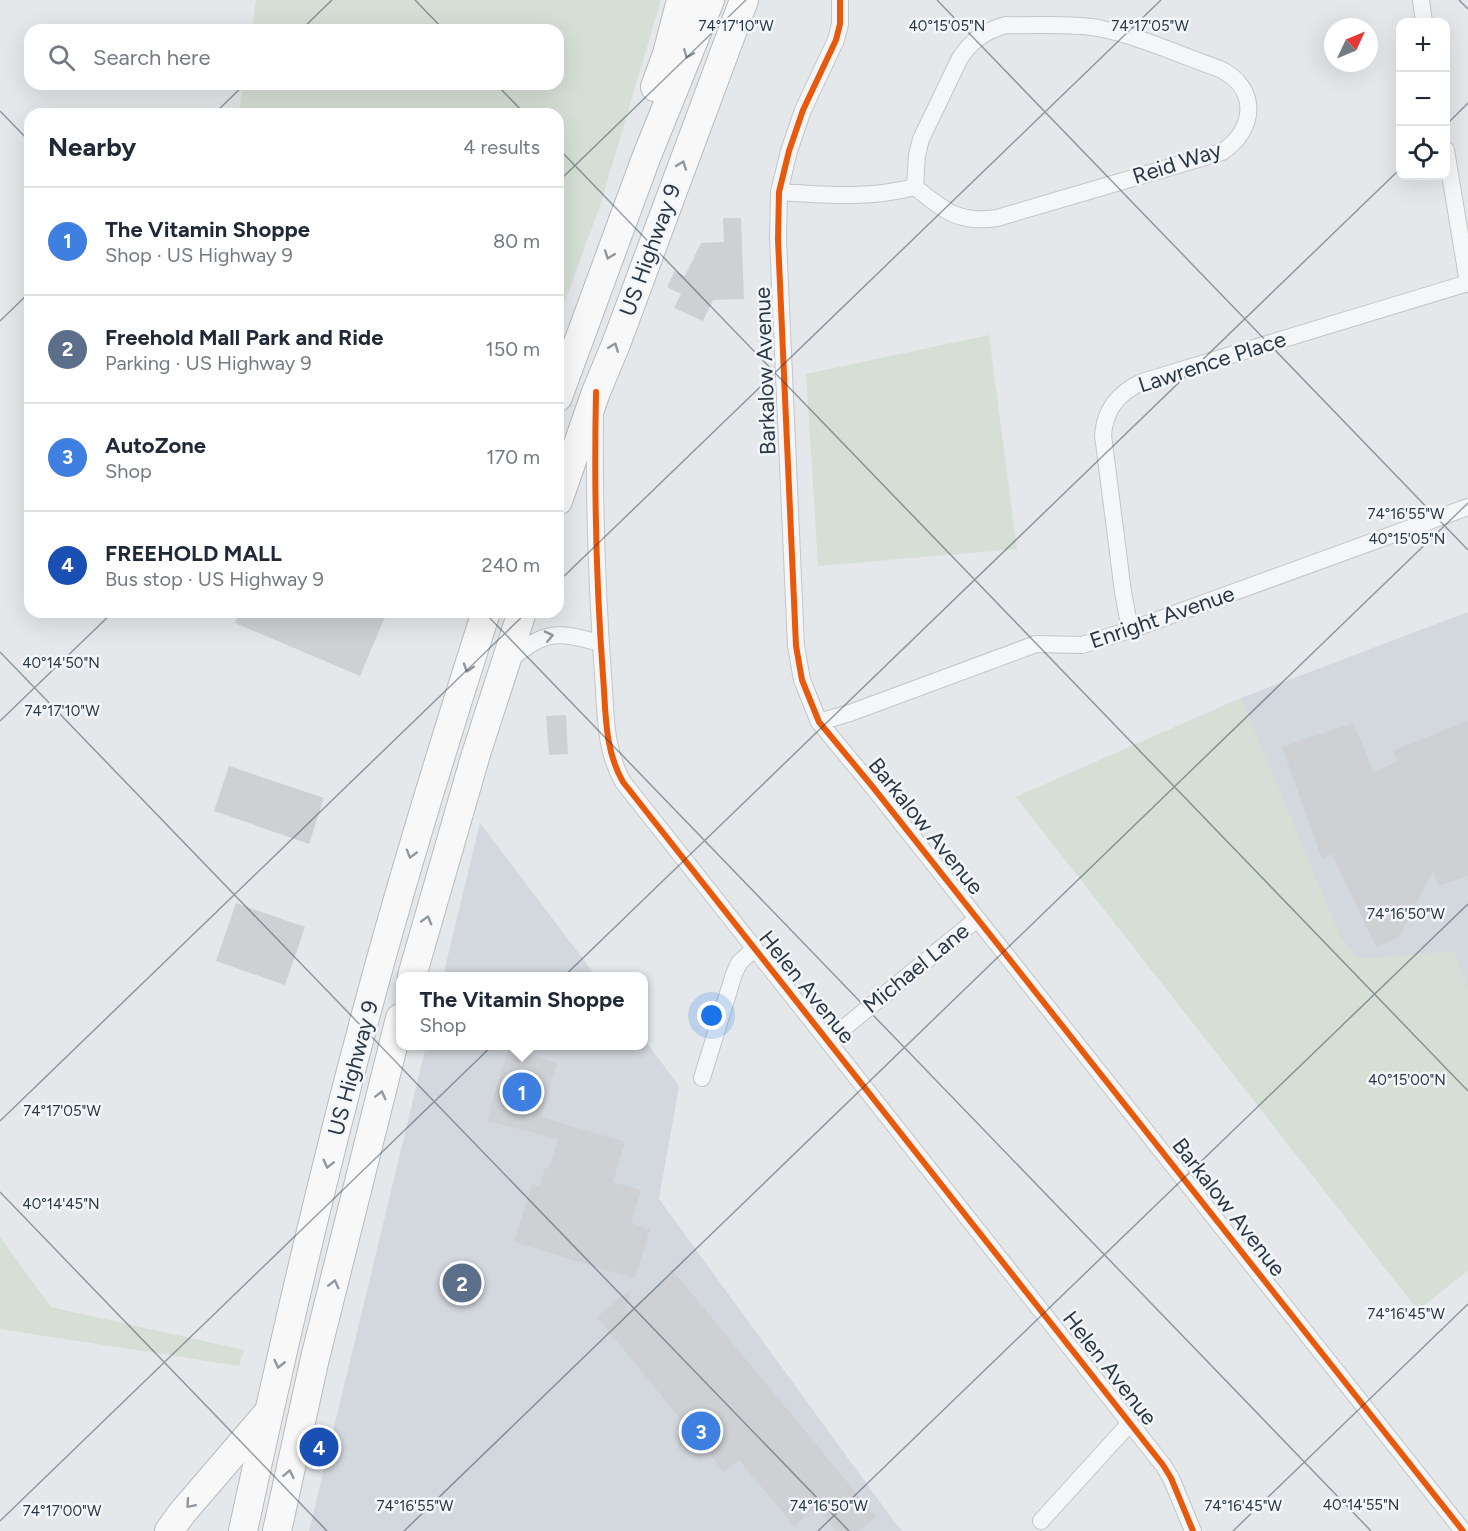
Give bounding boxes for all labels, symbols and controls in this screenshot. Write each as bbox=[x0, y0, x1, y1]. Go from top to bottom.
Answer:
text: 74°17'10"W bbox=[698, 17, 774, 35]
text: 40°15'05"N bbox=[909, 17, 985, 35]
text: 74°17'05"W bbox=[1111, 17, 1189, 35]
north arrow bbox=[1324, 18, 1378, 72]
map controls bbox=[1396, 18, 1450, 180]
button: + bbox=[1396, 18, 1450, 72]
search box bbox=[24, 24, 564, 90]
icon: search bbox=[45, 41, 78, 74]
text: Search here bbox=[93, 44, 211, 71]
one-way arrow bbox=[683, 48, 695, 59]
button: − bbox=[1396, 72, 1450, 126]
button: locate bbox=[1396, 126, 1450, 180]
text: Nearby bbox=[48, 131, 136, 163]
text: 4 results bbox=[463, 135, 540, 159]
street label: Reid Way bbox=[1129, 136, 1225, 190]
one-way arrow bbox=[675, 160, 687, 171]
street label: US Highway 9 bbox=[614, 180, 686, 320]
text: The Vitamin Shoppe bbox=[105, 216, 310, 243]
text: 1 bbox=[63, 229, 72, 253]
text: 80 m bbox=[493, 229, 540, 253]
text: Shop · US Highway 9 bbox=[105, 243, 293, 267]
one-way arrow bbox=[604, 249, 617, 260]
street label: Barkalow Avenue bbox=[749, 287, 781, 455]
text: Freehold Mall Park and Ride bbox=[105, 324, 383, 351]
street label: Lawrence Place bbox=[1135, 325, 1289, 399]
text: 2 bbox=[62, 337, 73, 361]
text: 150 m bbox=[485, 337, 540, 361]
one-way arrow bbox=[607, 343, 619, 354]
text: Parking · US Highway 9 bbox=[105, 351, 312, 375]
text: AutoZone bbox=[105, 432, 206, 459]
text: 3 bbox=[62, 445, 73, 469]
text: 170 m bbox=[486, 445, 540, 469]
text: Shop bbox=[105, 459, 152, 483]
text: 74°16'55"W bbox=[1367, 505, 1445, 523]
text: 40°15'05"N bbox=[1369, 530, 1445, 548]
text: FREEHOLD MALL bbox=[105, 540, 282, 567]
text: 4 bbox=[61, 553, 74, 577]
text: 240 m bbox=[482, 553, 540, 577]
text: Bus stop · US Highway 9 bbox=[105, 567, 324, 591]
street label: Enright Avenue bbox=[1086, 580, 1238, 654]
one-way arrow bbox=[544, 631, 554, 644]
text: 40°14'50"N bbox=[22, 654, 100, 672]
one-way arrow bbox=[463, 662, 475, 673]
text: 74°17'10"W bbox=[24, 702, 100, 720]
street label: Barkalow Avenue bbox=[863, 752, 989, 900]
one-way arrow bbox=[406, 848, 418, 859]
text: 74°16'50"W bbox=[1367, 905, 1446, 923]
one-way arrow bbox=[420, 915, 432, 926]
street label: Michael Lane bbox=[858, 917, 974, 1019]
street label: Helen Avenue bbox=[753, 925, 861, 1049]
popup bbox=[396, 972, 648, 1050]
text: The Vitamin Shoppe bbox=[420, 986, 624, 1013]
street label: US Highway 9 bbox=[322, 998, 384, 1138]
your location bbox=[697, 1001, 726, 1030]
text: Shop bbox=[420, 1013, 466, 1037]
pin: 1 bbox=[502, 1070, 542, 1114]
text: 40°15'00"N bbox=[1368, 1071, 1446, 1089]
one-way arrow bbox=[373, 1090, 386, 1100]
text: 74°17'05"W bbox=[23, 1102, 101, 1120]
street label: Barkalow Avenue bbox=[1167, 1132, 1291, 1282]
one-way arrow bbox=[322, 1159, 335, 1169]
text: 40°14'45"N bbox=[22, 1195, 100, 1213]
pin: 2 bbox=[442, 1260, 482, 1306]
one-way arrow bbox=[326, 1279, 339, 1289]
text: 74°16'45"W bbox=[1367, 1305, 1445, 1323]
street label: Helen Avenue bbox=[1057, 1306, 1163, 1430]
one-way arrow bbox=[273, 1359, 286, 1369]
pin: 3 bbox=[682, 1408, 720, 1454]
pin: 4 bbox=[300, 1424, 338, 1470]
one-way arrow bbox=[282, 1469, 295, 1479]
text: 40°14'55"N bbox=[1323, 1496, 1399, 1514]
one-way arrow bbox=[186, 1497, 197, 1508]
text: 74°16'55"W bbox=[376, 1497, 454, 1515]
text: 74°16'50"W bbox=[790, 1497, 869, 1515]
text: 74°16'45"W bbox=[1204, 1497, 1282, 1515]
text: 74°17'00"W bbox=[23, 1502, 102, 1520]

